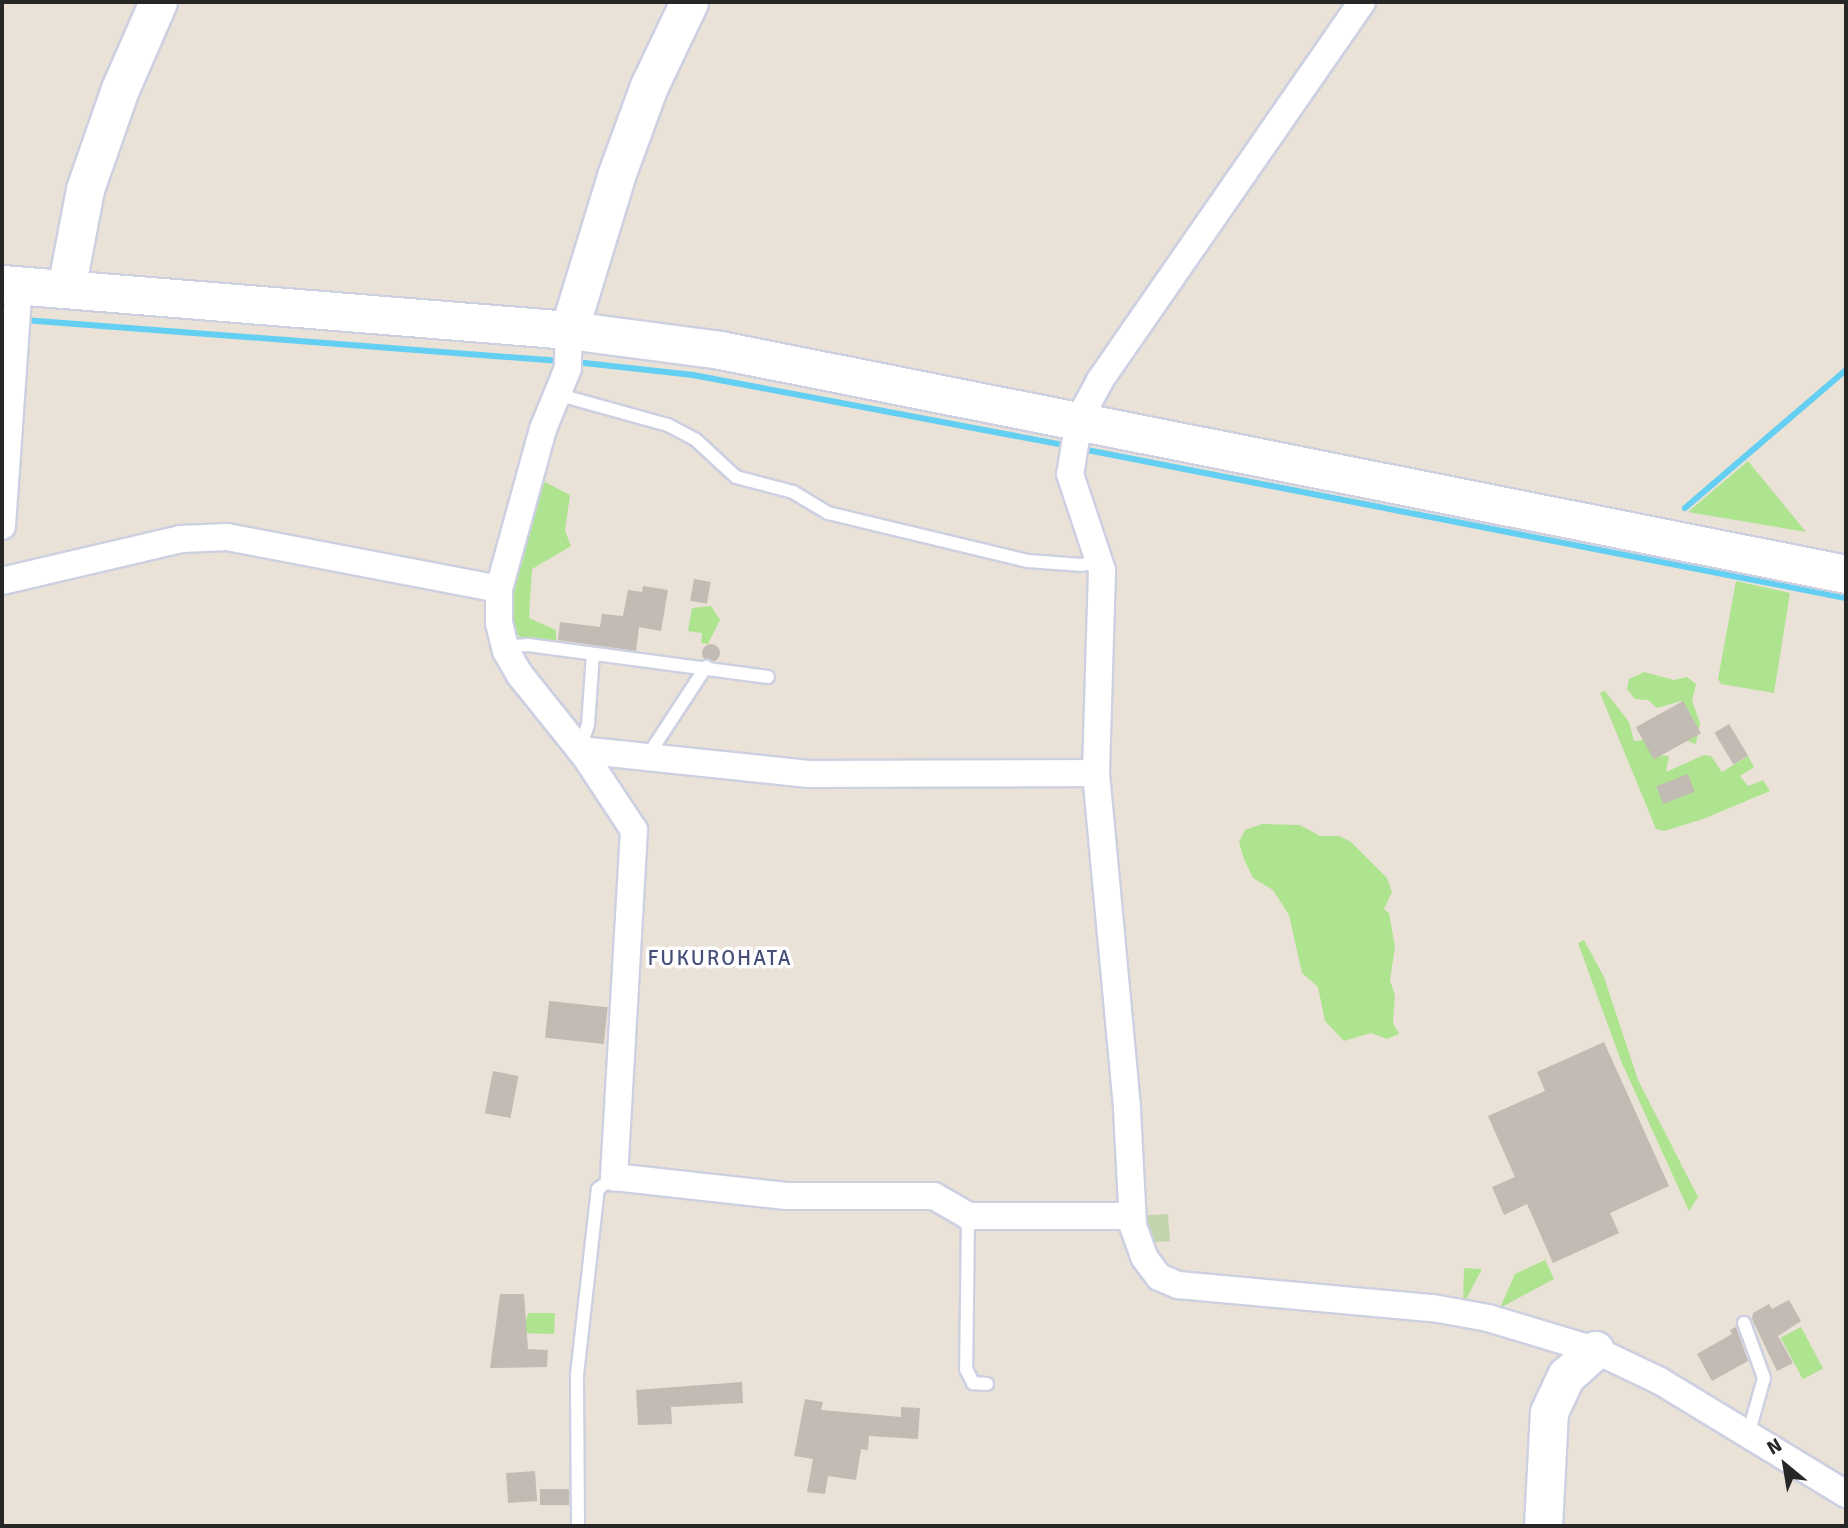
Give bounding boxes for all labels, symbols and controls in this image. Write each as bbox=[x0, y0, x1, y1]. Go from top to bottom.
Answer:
district label: FUKUROHATA bbox=[649, 945, 791, 971]
north arrow bbox=[1750, 1430, 1820, 1500]
text: N bbox=[1763, 1433, 1786, 1461]

